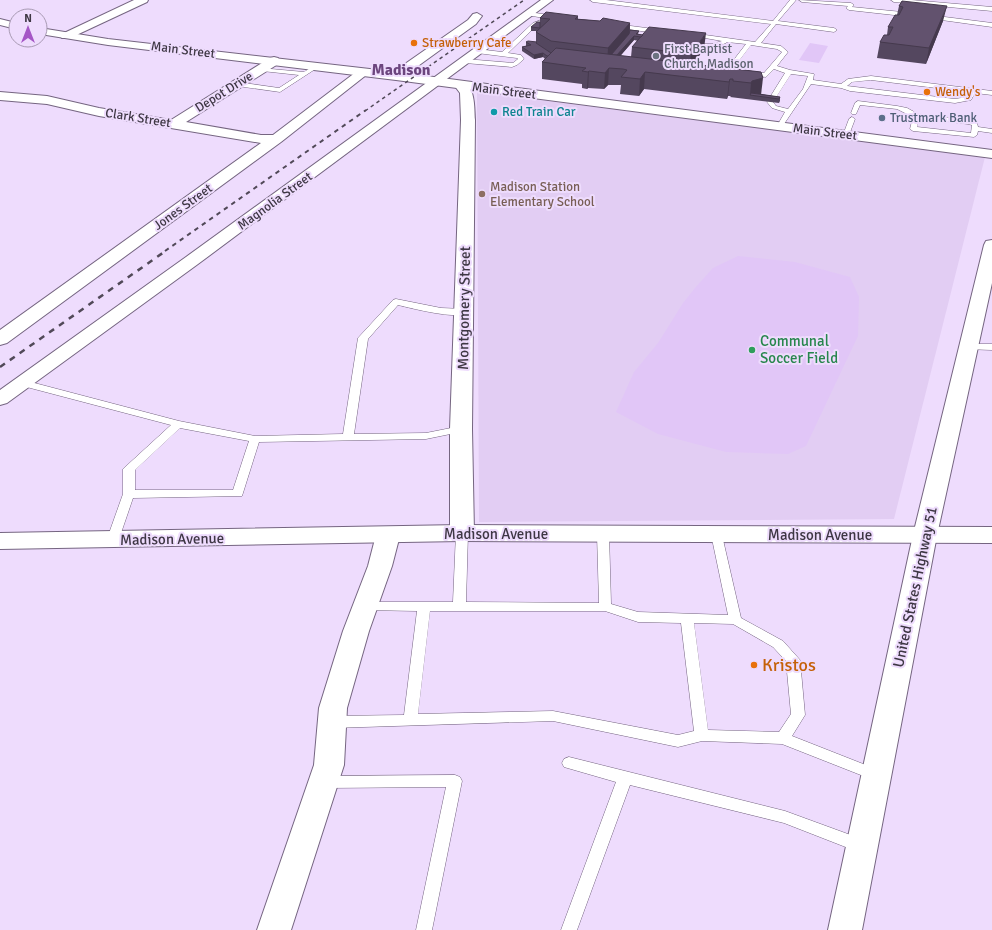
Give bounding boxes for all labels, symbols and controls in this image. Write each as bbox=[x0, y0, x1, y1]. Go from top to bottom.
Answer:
north arrow bbox=[8, 8, 48, 48]
text: N bbox=[24, 12, 32, 25]
place label: Strawberry Cafe bbox=[422, 35, 512, 51]
street label: Main Street bbox=[150, 38, 216, 62]
marker: Strawberry Cafe bbox=[409, 38, 419, 48]
place label: First Baptist Church Madison bbox=[664, 41, 754, 72]
marker: First Baptist Church Madison bbox=[651, 51, 661, 61]
district label: Madison bbox=[371, 60, 431, 80]
street label: Depot Drive bbox=[192, 68, 256, 116]
street label: Main Street bbox=[471, 79, 537, 103]
place label: Wendy's bbox=[935, 84, 981, 100]
marker: Wendy's bbox=[922, 87, 932, 97]
place label: Red Train Car bbox=[502, 104, 576, 120]
street label: Clark Street bbox=[104, 105, 172, 131]
marker: Red Train Car bbox=[489, 107, 499, 117]
place label: Trustmark Bank bbox=[890, 110, 978, 126]
marker: Trustmark Bank bbox=[877, 113, 887, 123]
street label: Main Street bbox=[792, 120, 858, 144]
street label: Magnolia Street bbox=[235, 168, 316, 233]
place label: Madison Station Elementary School bbox=[490, 179, 595, 210]
street label: Jones Street bbox=[151, 180, 216, 234]
marker: Madison Station Elementary School bbox=[477, 189, 487, 199]
street label: Montgomery Street bbox=[454, 246, 474, 370]
place label: Communal Soccer Field bbox=[760, 332, 838, 367]
marker: Communal Soccer Field bbox=[747, 345, 757, 355]
street label: United States Highway 51 bbox=[889, 505, 941, 669]
street label: Madison Avenue bbox=[444, 525, 548, 543]
street label: Madison Avenue bbox=[768, 526, 872, 544]
street label: Madison Avenue bbox=[120, 529, 224, 549]
place label: Kristos bbox=[762, 654, 816, 676]
marker: Kristos bbox=[749, 660, 759, 670]

